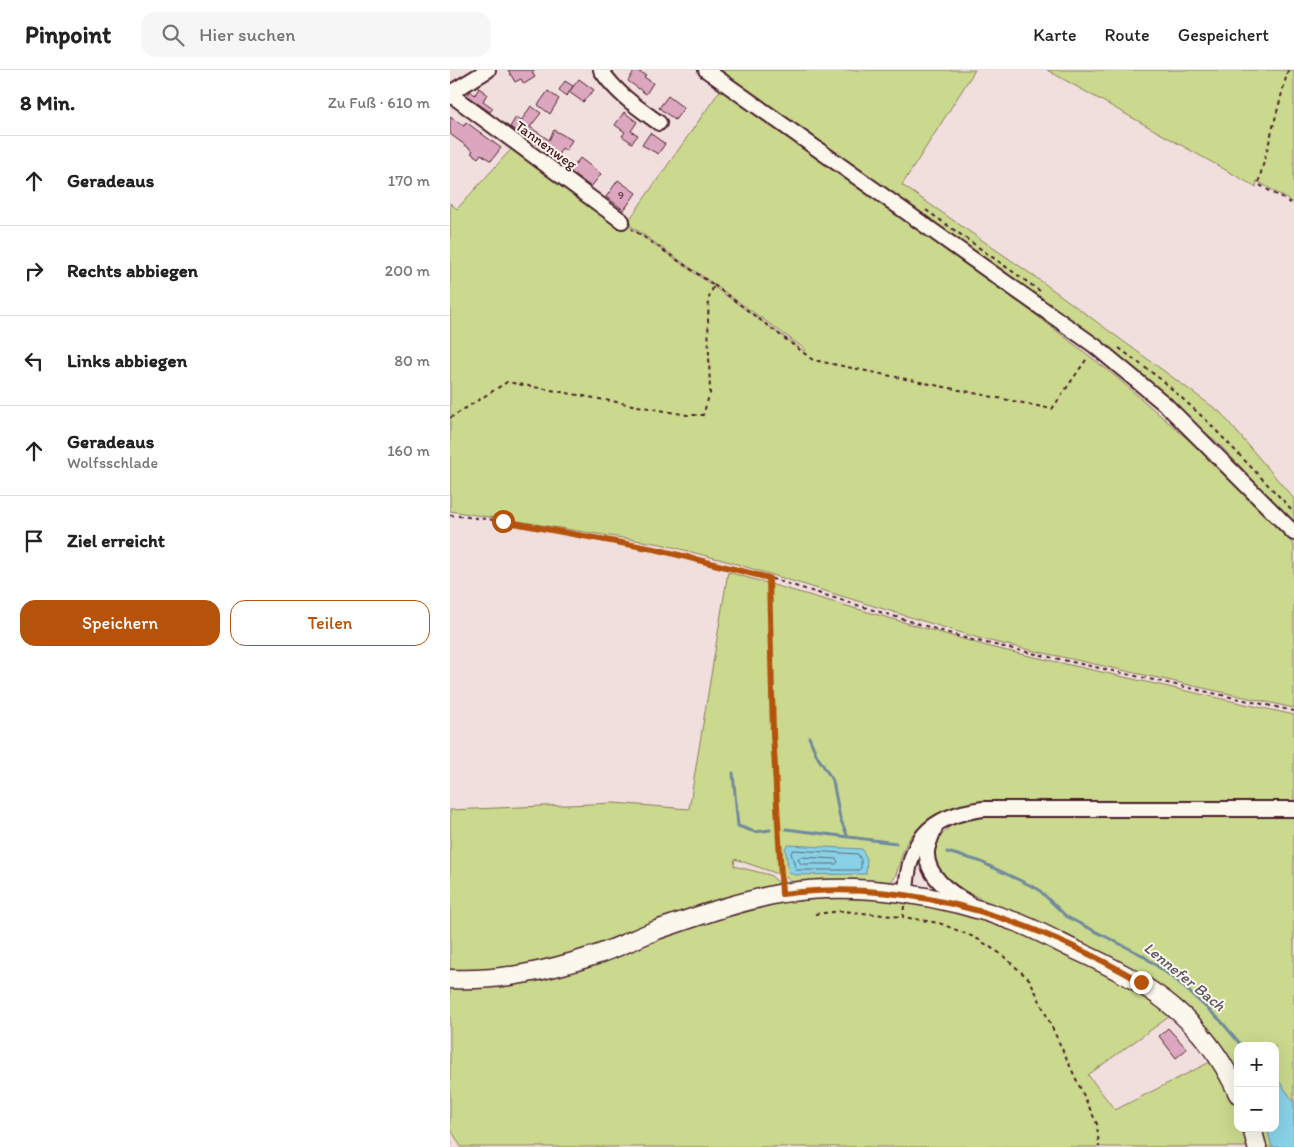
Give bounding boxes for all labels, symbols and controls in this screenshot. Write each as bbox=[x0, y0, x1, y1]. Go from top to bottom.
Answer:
search box bbox=[141, 12, 491, 57]
text: Pinpoint bbox=[25, 20, 111, 49]
icon: search bbox=[159, 21, 187, 49]
text: Hier suchen bbox=[199, 23, 295, 46]
text: Karte bbox=[1033, 24, 1076, 46]
text: Route bbox=[1104, 24, 1150, 46]
text: Gespeichert bbox=[1178, 24, 1269, 46]
text: 8 Min. bbox=[20, 90, 75, 115]
text: Zu Fuß · 610 m bbox=[328, 93, 430, 112]
street label: Tannenweg bbox=[512, 117, 581, 174]
icon: ahead bbox=[20, 167, 48, 195]
text: Geradeaus bbox=[67, 169, 154, 192]
text: 170 m bbox=[388, 171, 430, 190]
house number: 9 bbox=[618, 188, 624, 202]
icon: right bbox=[20, 257, 48, 285]
text: Rechts abbiegen bbox=[67, 259, 198, 282]
text: 200 m bbox=[385, 261, 430, 280]
icon: left bbox=[20, 347, 48, 375]
text: Links abbiegen bbox=[67, 349, 187, 372]
text: 80 m bbox=[394, 351, 430, 370]
text: Geradeaus bbox=[67, 430, 154, 453]
icon: ahead bbox=[20, 437, 48, 465]
text: 160 m bbox=[387, 441, 430, 460]
text: Wolfsschlade bbox=[67, 453, 158, 472]
route start bbox=[492, 510, 515, 533]
icon: arrive bbox=[20, 527, 48, 555]
text: Ziel erreicht bbox=[67, 529, 165, 552]
button: Speichern bbox=[20, 600, 220, 646]
button: Teilen bbox=[230, 600, 430, 646]
water label: Lennefer Bach bbox=[1140, 938, 1230, 1015]
route end bbox=[1130, 971, 1153, 994]
map controls bbox=[1234, 1042, 1279, 1132]
button: + bbox=[1234, 1042, 1279, 1087]
button: − bbox=[1234, 1087, 1279, 1132]

